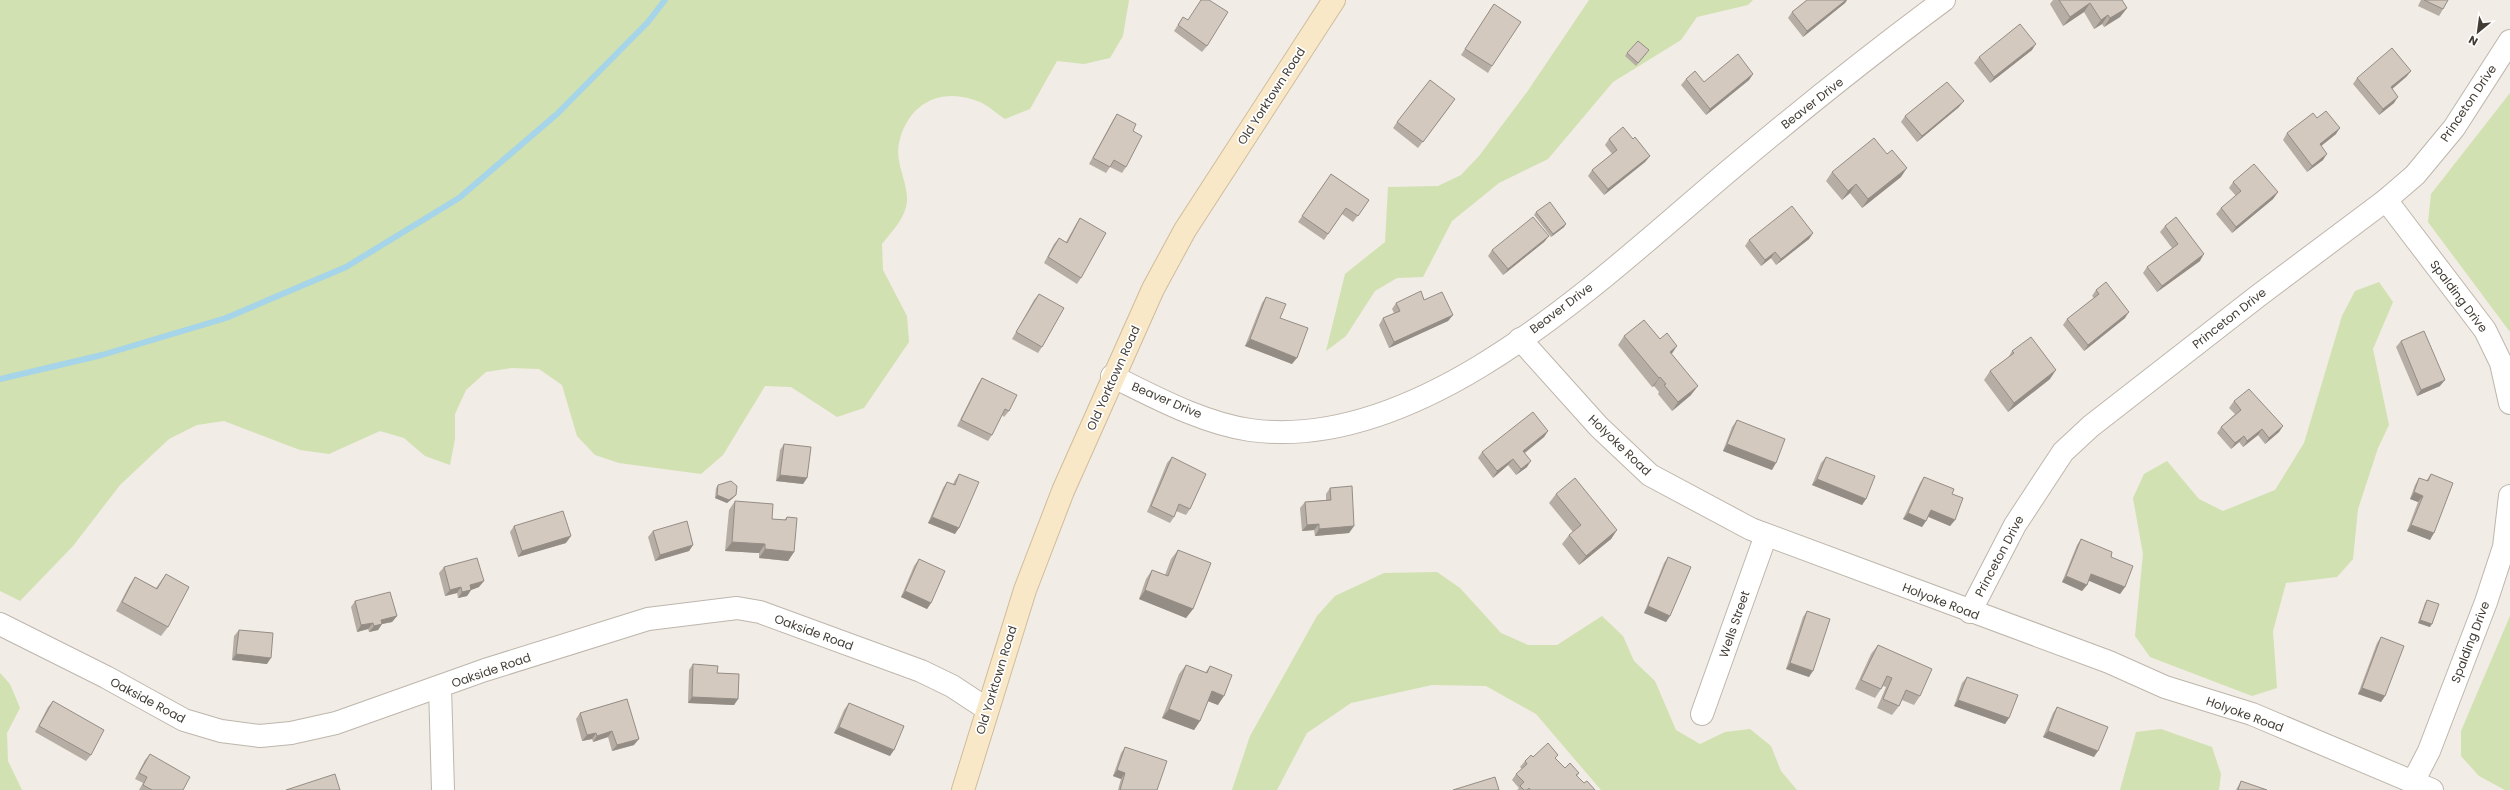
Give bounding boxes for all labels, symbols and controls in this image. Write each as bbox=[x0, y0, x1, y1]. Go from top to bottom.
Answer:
north arrow bbox=[2458, 12, 2498, 52]
text: N bbox=[2466, 32, 2481, 50]
street label: Old Yorktown Road bbox=[1233, 44, 1309, 148]
street label: Princeton Drive bbox=[2436, 61, 2500, 145]
street label: Beaver Drive bbox=[1777, 73, 1847, 133]
street label: Spalding Drive bbox=[2426, 256, 2492, 336]
street label: Beaver Drive bbox=[1526, 279, 1596, 337]
street label: Princeton Drive bbox=[2188, 284, 2270, 352]
street label: Old Yorktown Road bbox=[1082, 323, 1144, 433]
street label: Beaver Drive bbox=[1129, 378, 1205, 422]
street label: Holyoke Road bbox=[1585, 411, 1655, 479]
street label: Princeton Drive bbox=[1970, 512, 2028, 600]
street label: Holyoke Road bbox=[1900, 578, 1982, 624]
street label: Wells Street bbox=[1715, 588, 1753, 660]
street label: Spalding Drive bbox=[2447, 599, 2493, 685]
street label: Oakside Road bbox=[772, 610, 856, 654]
street label: Old Yorktown Road bbox=[971, 623, 1021, 737]
street label: Oakside Road bbox=[449, 648, 533, 692]
street label: Oakside Road bbox=[107, 673, 189, 727]
street label: Holyoke Road bbox=[2204, 692, 2286, 736]

